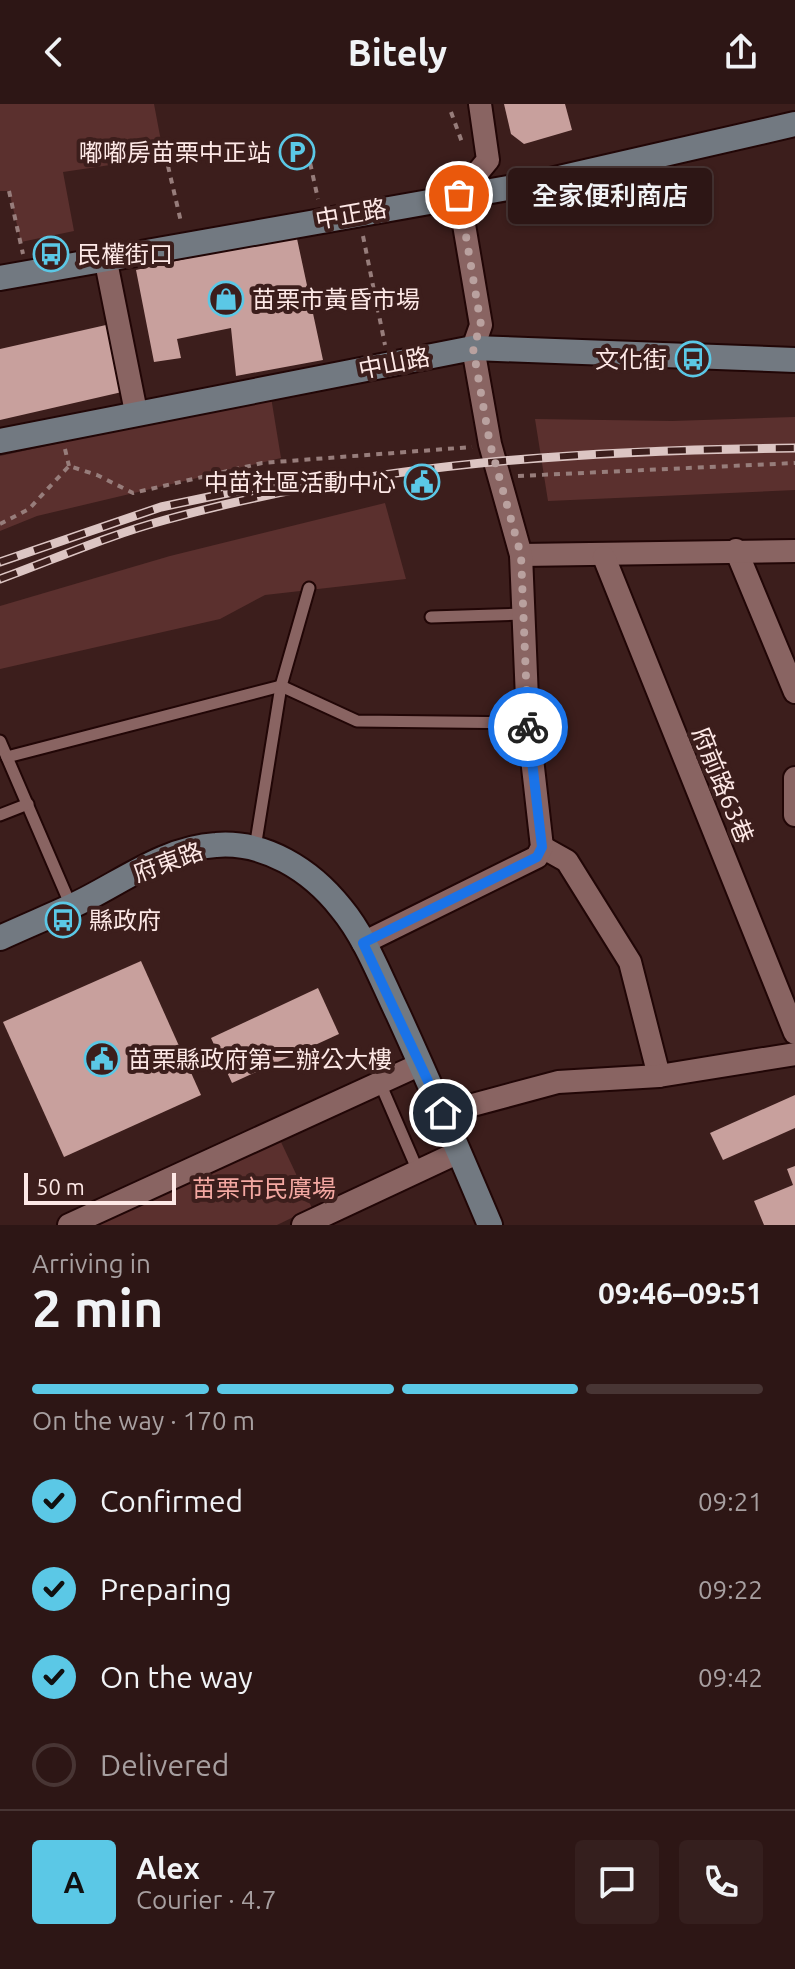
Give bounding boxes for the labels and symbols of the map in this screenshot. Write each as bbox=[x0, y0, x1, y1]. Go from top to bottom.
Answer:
parking icon: 嘟嘟房苗栗中正站 bbox=[278, 133, 316, 171]
place label: 嘟嘟房苗栗中正站 bbox=[79, 139, 271, 166]
pin bbox=[425, 161, 493, 229]
callout: 全家便利商店 bbox=[507, 167, 711, 223]
street label: 中正路 bbox=[313, 194, 389, 234]
bus stop icon: 民權街口 bbox=[32, 235, 70, 273]
place label: 民權街口 bbox=[77, 241, 173, 268]
shop icon: 苗栗市黃昏市場 bbox=[207, 280, 245, 318]
place label: 苗栗市黃昏市場 bbox=[252, 286, 420, 313]
bus stop icon: 文化街 bbox=[674, 340, 712, 378]
street label: 中山路 bbox=[356, 343, 432, 383]
place label: 文化街 bbox=[595, 346, 667, 373]
public building icon: 中苗社區活動中心 bbox=[403, 463, 441, 501]
place label: 中苗社區活動中心 bbox=[204, 469, 396, 496]
courier bbox=[488, 687, 568, 767]
street label: 府前路63巷 bbox=[687, 723, 759, 847]
street label: 府東路 bbox=[130, 837, 206, 887]
bus stop icon: 縣政府 bbox=[44, 901, 82, 939]
place label: 縣政府 bbox=[89, 907, 161, 934]
public building icon: 苗栗縣政府第二辦公大樓 bbox=[83, 1040, 121, 1078]
place label: 苗栗縣政府第二辦公大樓 bbox=[128, 1046, 392, 1073]
pin bbox=[409, 1079, 477, 1147]
scale bar bbox=[24, 1169, 176, 1205]
park label: 苗栗市民廣場 bbox=[192, 1175, 336, 1202]

